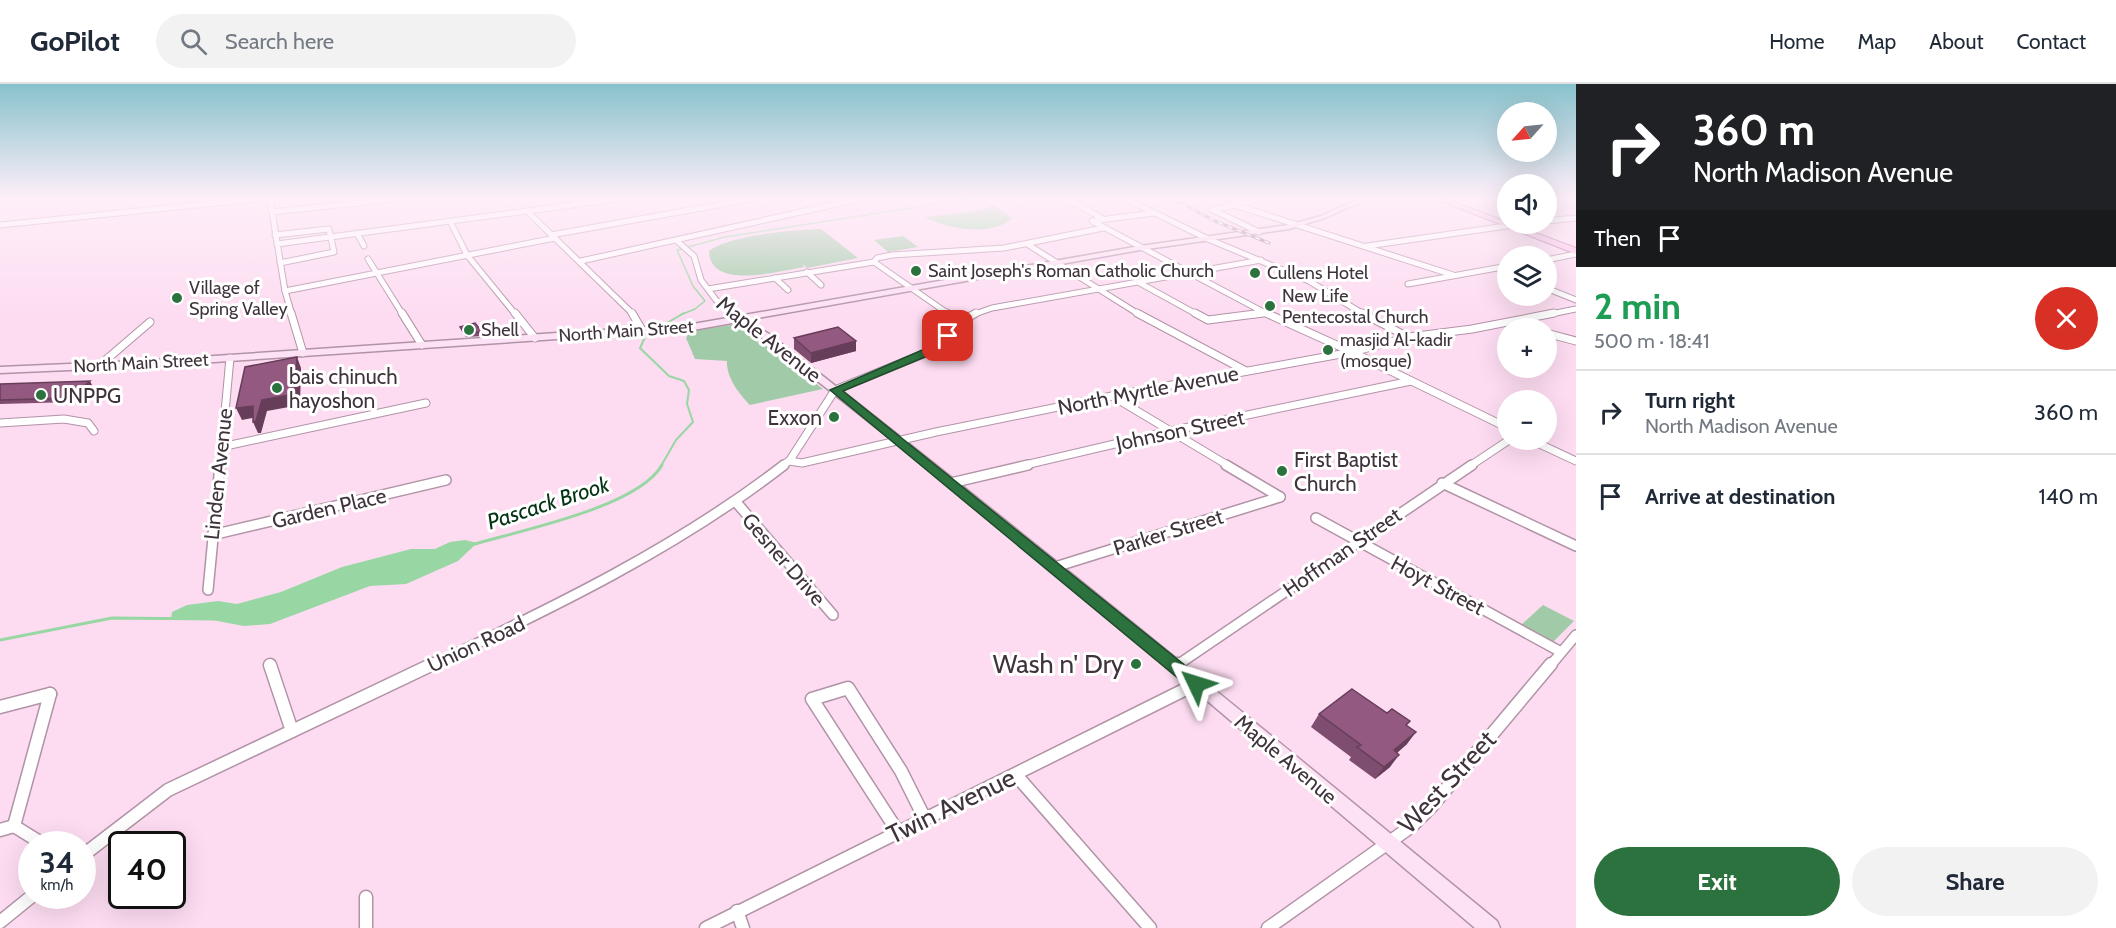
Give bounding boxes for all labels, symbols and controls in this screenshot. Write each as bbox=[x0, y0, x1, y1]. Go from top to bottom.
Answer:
search box bbox=[156, 14, 576, 68]
text: GoPilot bbox=[30, 24, 120, 58]
icon: search bbox=[177, 25, 210, 58]
text: Search here bbox=[225, 28, 334, 55]
text: Home bbox=[1769, 29, 1825, 54]
text: Map bbox=[1858, 29, 1896, 54]
text: About bbox=[1929, 29, 1983, 54]
text: Contact bbox=[2016, 29, 2086, 54]
north arrow bbox=[1497, 102, 1557, 162]
map controls bbox=[1497, 102, 1557, 450]
text: 360 m bbox=[1693, 104, 1815, 156]
icon: right bbox=[1594, 108, 1672, 186]
text: North Madison Avenue bbox=[1693, 156, 1953, 189]
button: sound bbox=[1497, 174, 1557, 234]
icon: arrive bbox=[1653, 222, 1686, 255]
text: Then bbox=[1594, 225, 1641, 252]
button: layers bbox=[1497, 246, 1557, 306]
place label: Saint Joseph's Roman Catholic Church bbox=[928, 260, 1214, 282]
place label: Cullens Hotel bbox=[1267, 262, 1369, 284]
marker: Saint Joseph's Roman Catholic Church bbox=[909, 264, 923, 278]
marker: Cullens Hotel bbox=[1248, 266, 1262, 280]
place label: Village of Spring Valley bbox=[189, 277, 288, 320]
text: 2 min bbox=[1594, 284, 1681, 328]
place label: New Life Pentecostal Church bbox=[1282, 285, 1428, 328]
button: close bbox=[2035, 287, 2098, 350]
street label: Maple Avenue bbox=[712, 290, 826, 388]
marker: Village of Spring Valley bbox=[170, 291, 184, 305]
marker: New Life Pentecostal Church bbox=[1263, 299, 1277, 313]
pin bbox=[922, 310, 973, 361]
street label: North Main Street bbox=[558, 315, 694, 347]
button: + bbox=[1497, 318, 1557, 378]
place label: Shell bbox=[481, 319, 520, 341]
icon: arrive bbox=[931, 319, 964, 352]
marker: Shell bbox=[462, 323, 476, 337]
place label: masjid Al-kadir (mosque) bbox=[1340, 329, 1453, 372]
text: 500 m · 18:41 bbox=[1594, 329, 1709, 353]
marker: masjid Al-kadir (mosque) bbox=[1321, 343, 1335, 357]
street label: North Main Street bbox=[73, 348, 209, 378]
street label: North Myrtle Avenue bbox=[1055, 360, 1241, 420]
place label: bais chinuch hayoshon bbox=[289, 364, 398, 413]
marker: bais chinuch hayoshon bbox=[270, 381, 284, 395]
place label: UNPPG bbox=[53, 383, 121, 408]
text: Turn right bbox=[1645, 387, 1735, 414]
marker: UNPPG bbox=[34, 388, 48, 402]
button: − bbox=[1497, 390, 1557, 450]
icon: right bbox=[1594, 396, 1627, 429]
text: 360 m bbox=[2034, 399, 2098, 426]
street label: Johnson Street bbox=[1113, 404, 1246, 456]
place label: Exxon bbox=[768, 405, 822, 430]
street label: Linden Avenue bbox=[199, 407, 237, 541]
marker: Exxon bbox=[827, 410, 841, 424]
text: North Madison Avenue bbox=[1645, 414, 1838, 438]
place label: First Baptist Church bbox=[1294, 447, 1398, 496]
marker: First Baptist Church bbox=[1275, 464, 1289, 478]
water label: Pascack Brook bbox=[483, 470, 613, 535]
icon: arrive bbox=[1594, 480, 1627, 513]
street label: Garden Place bbox=[269, 483, 389, 533]
text: Arrive at destination bbox=[1645, 483, 1835, 510]
text: 140 m bbox=[2039, 483, 2098, 510]
street label: Hoffman Street bbox=[1278, 502, 1406, 602]
street label: Parker Street bbox=[1110, 503, 1226, 561]
street label: Gesner Drive bbox=[737, 508, 831, 611]
street label: Hoyt Street bbox=[1387, 550, 1489, 620]
street label: Union Road bbox=[423, 611, 529, 677]
place label: Wash n' Dry bbox=[993, 648, 1124, 680]
position arrow bbox=[1164, 652, 1228, 716]
marker: Wash n' Dry bbox=[1129, 657, 1143, 671]
street label: Maple Avenue bbox=[1230, 709, 1342, 809]
street label: West Street bbox=[1391, 724, 1503, 840]
street label: Twin Avenue bbox=[881, 761, 1021, 851]
speed limit sign: 40 bbox=[108, 831, 186, 909]
text: 34 bbox=[40, 844, 74, 881]
button: Exit bbox=[1594, 847, 1840, 916]
button: Share bbox=[1852, 847, 2098, 916]
text: km/h bbox=[41, 876, 73, 894]

